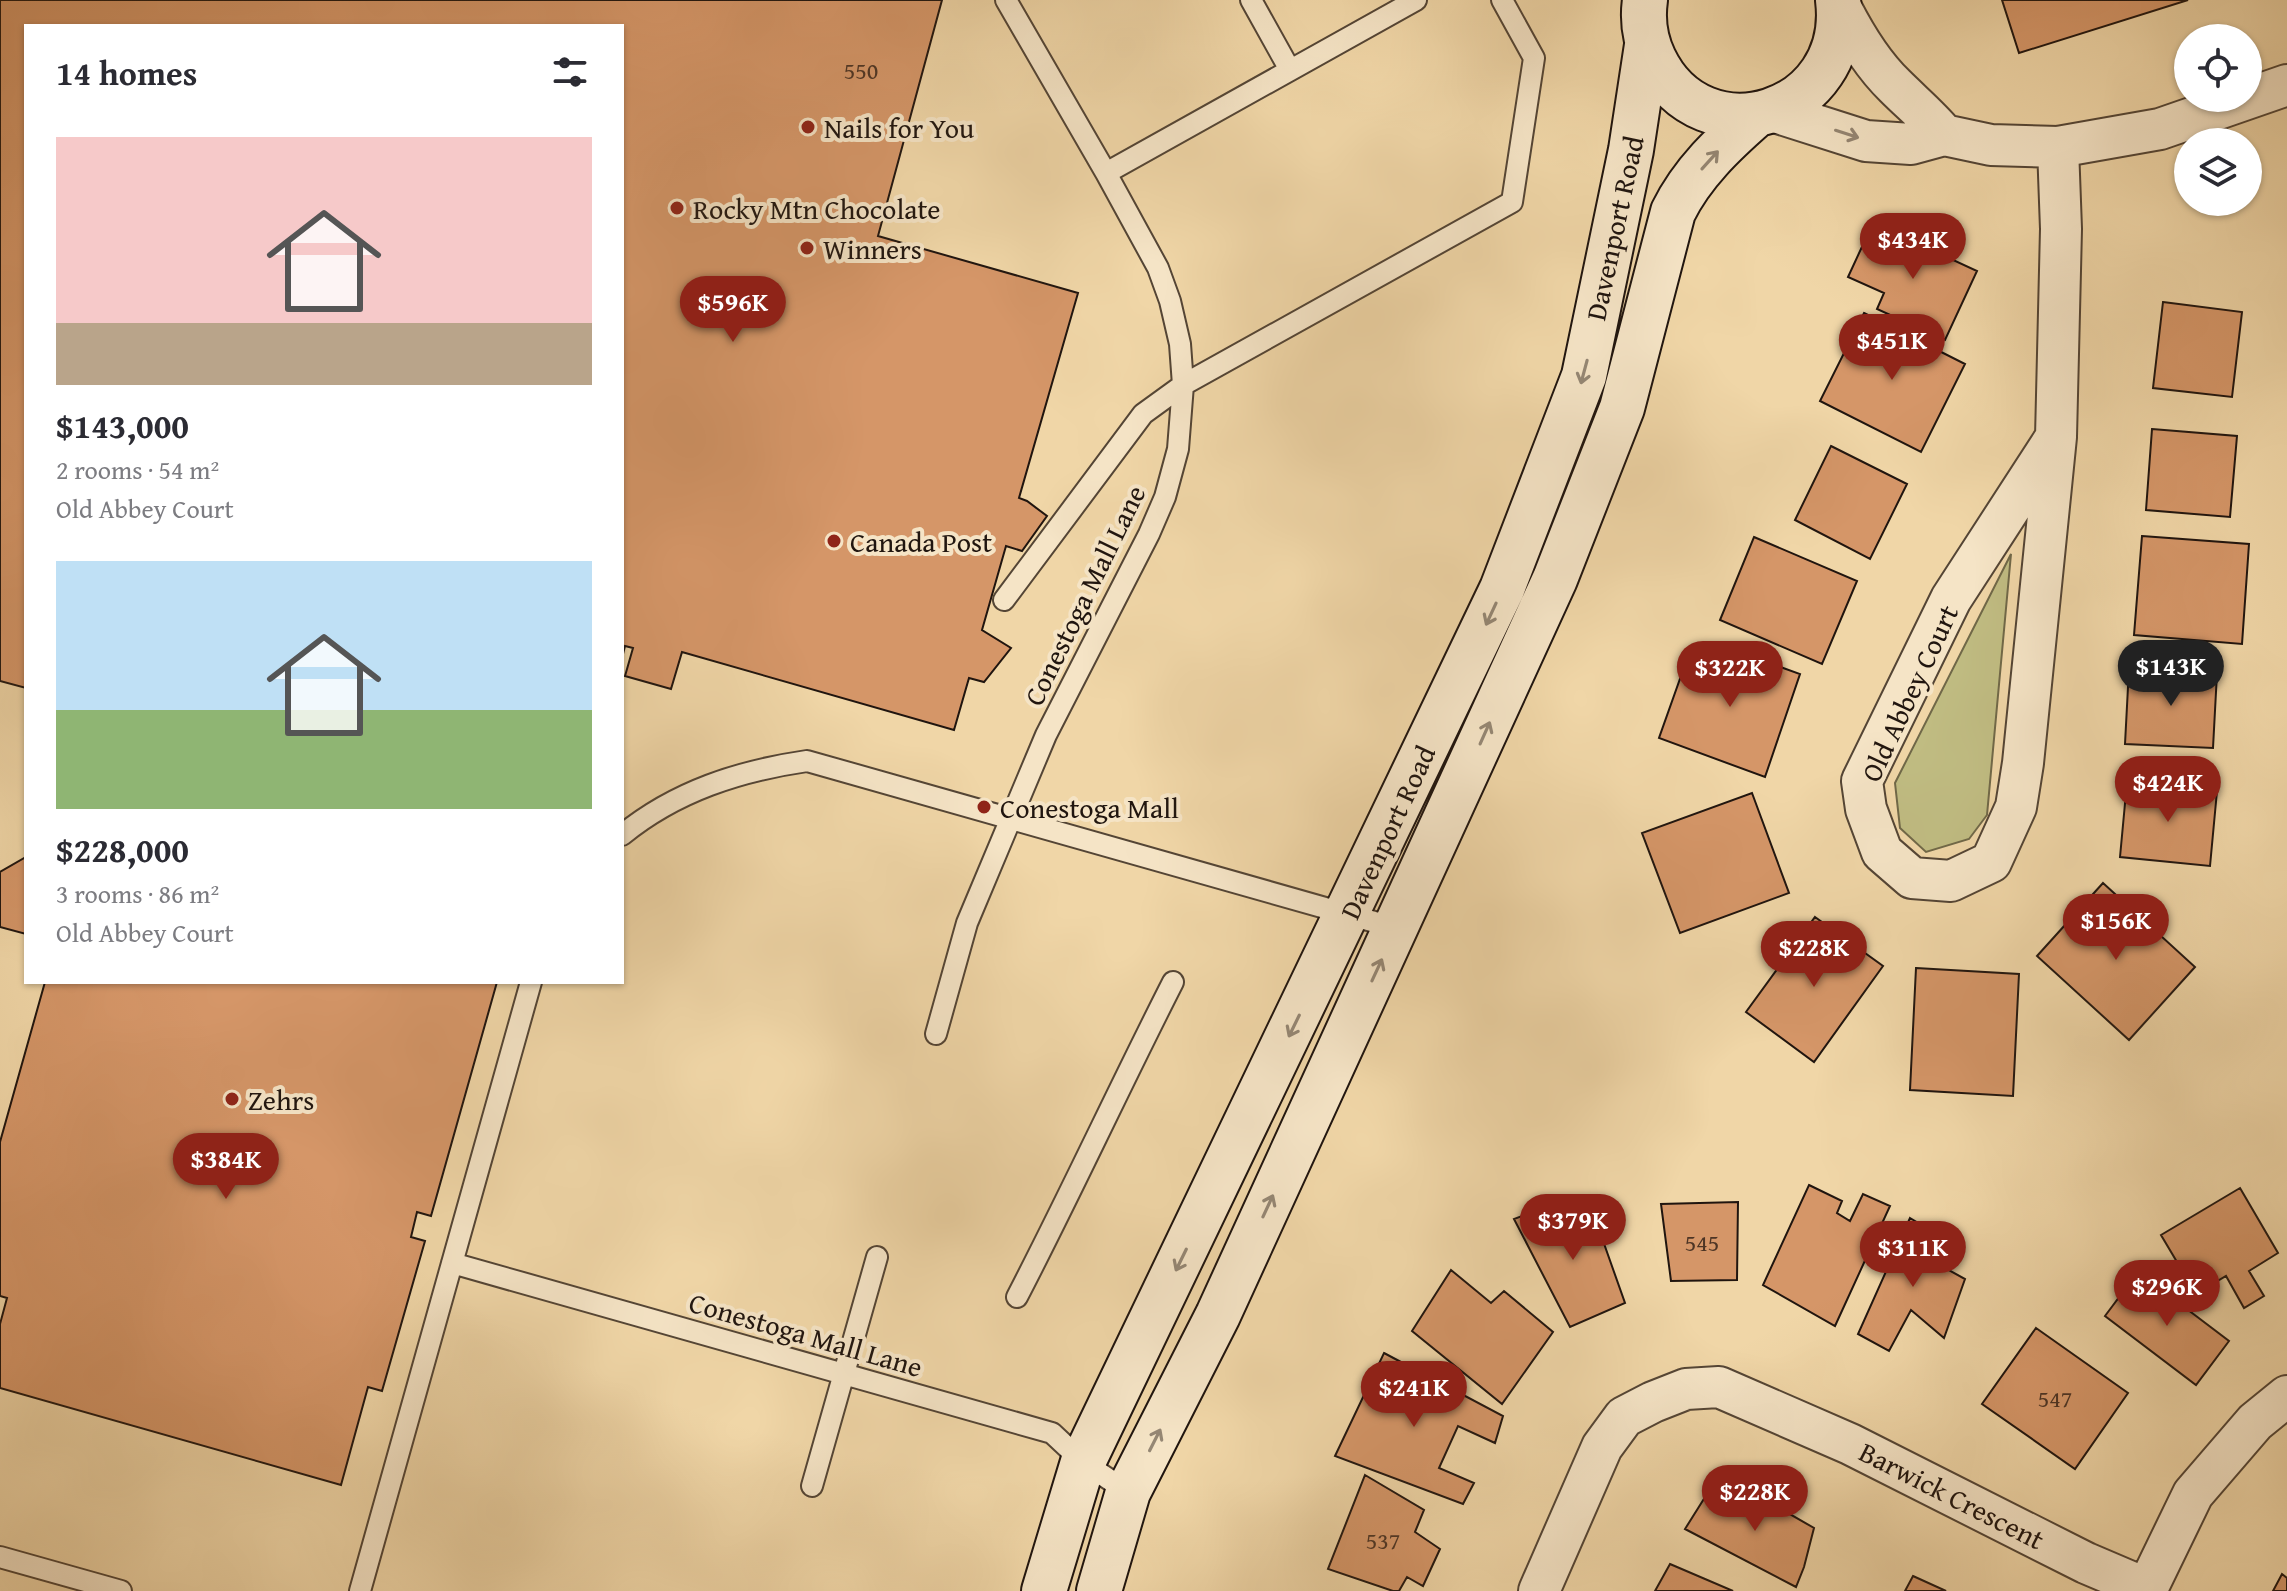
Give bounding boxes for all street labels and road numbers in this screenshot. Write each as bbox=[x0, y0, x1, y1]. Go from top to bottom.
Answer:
street label: Davenport Road bbox=[1574, 132, 1654, 324]
street label: Conestoga Mall Lane bbox=[1013, 478, 1155, 712]
street label: Old Abbey Court bbox=[1850, 598, 1968, 788]
street label: Davenport Road bbox=[1329, 738, 1445, 926]
street label: Conestoga Mall Lane bbox=[685, 1281, 927, 1387]
street label: Barwick Crescent bbox=[1852, 1431, 2052, 1559]

